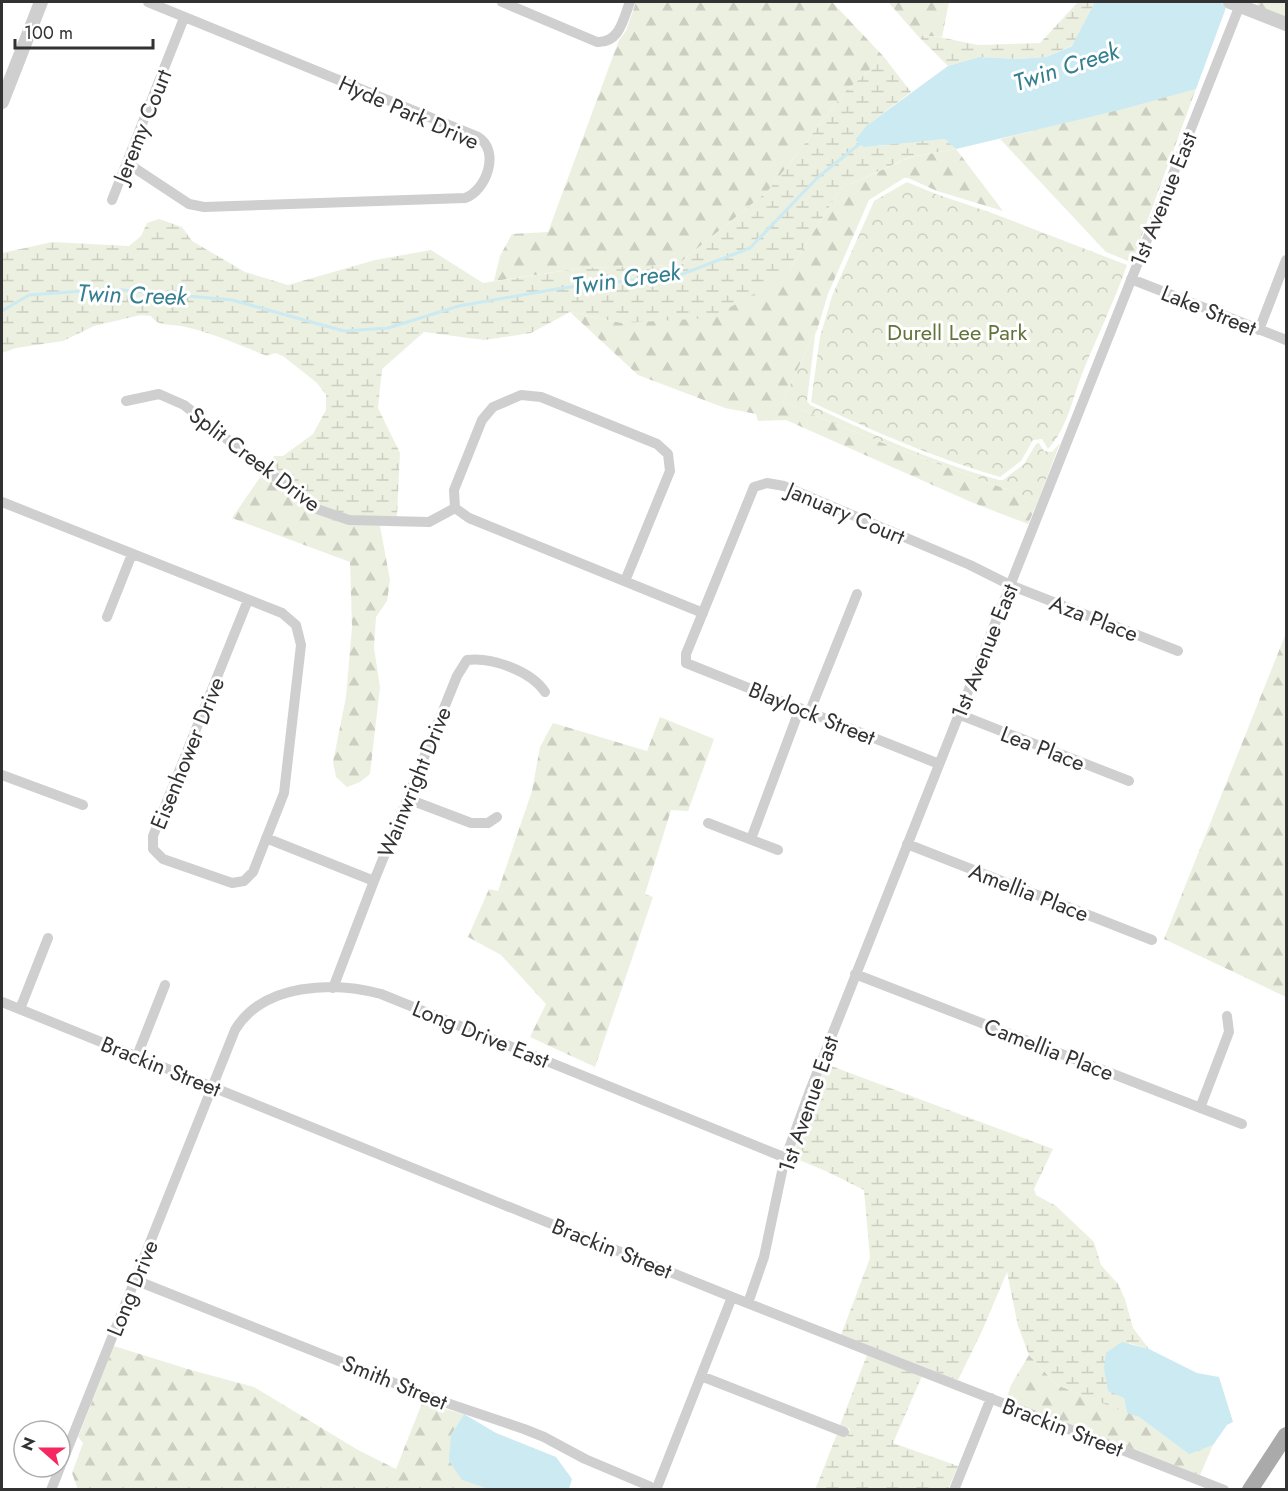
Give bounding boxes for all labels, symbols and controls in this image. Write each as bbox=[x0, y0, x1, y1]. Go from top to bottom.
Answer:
scale bar bbox=[15, 12, 153, 50]
text: 100 m bbox=[24, 20, 73, 46]
water label: Twin Creek bbox=[1008, 32, 1125, 100]
street label: Jeremy Court bbox=[104, 64, 180, 190]
street label: Hyde Park Drive bbox=[334, 67, 484, 157]
street label: 1st Avenue East bbox=[1121, 126, 1205, 271]
water label: Twin Creek bbox=[569, 253, 684, 303]
water label: Twin Creek bbox=[77, 275, 189, 314]
street label: Lake Street bbox=[1157, 276, 1262, 344]
park label: Durell Lee Park bbox=[887, 316, 1027, 348]
street label: Split Creek Drive bbox=[183, 399, 327, 519]
street label: January Court bbox=[779, 473, 911, 553]
street label: 1st Avenue East bbox=[942, 578, 1026, 723]
street label: Aza Place bbox=[1045, 586, 1143, 650]
street label: Eisenhower Drive bbox=[142, 672, 232, 834]
street label: Blaylock Street bbox=[744, 673, 881, 753]
street label: Wainwright Drive bbox=[369, 702, 459, 862]
street label: Lea Place bbox=[996, 717, 1090, 779]
street label: Amellia Place bbox=[965, 855, 1093, 929]
street label: Long Drive East bbox=[408, 992, 555, 1076]
street label: Camellia Place bbox=[979, 1010, 1119, 1088]
street label: Brackin Street bbox=[96, 1027, 227, 1105]
street label: 1st Avenue East bbox=[770, 1031, 847, 1177]
street label: Brackin Street bbox=[547, 1209, 678, 1287]
street label: Long Drive bbox=[98, 1235, 166, 1341]
street label: Smith Street bbox=[338, 1346, 453, 1418]
street label: Brackin Street bbox=[998, 1389, 1129, 1465]
north arrow bbox=[12, 1419, 72, 1479]
text: N bbox=[15, 1434, 41, 1454]

